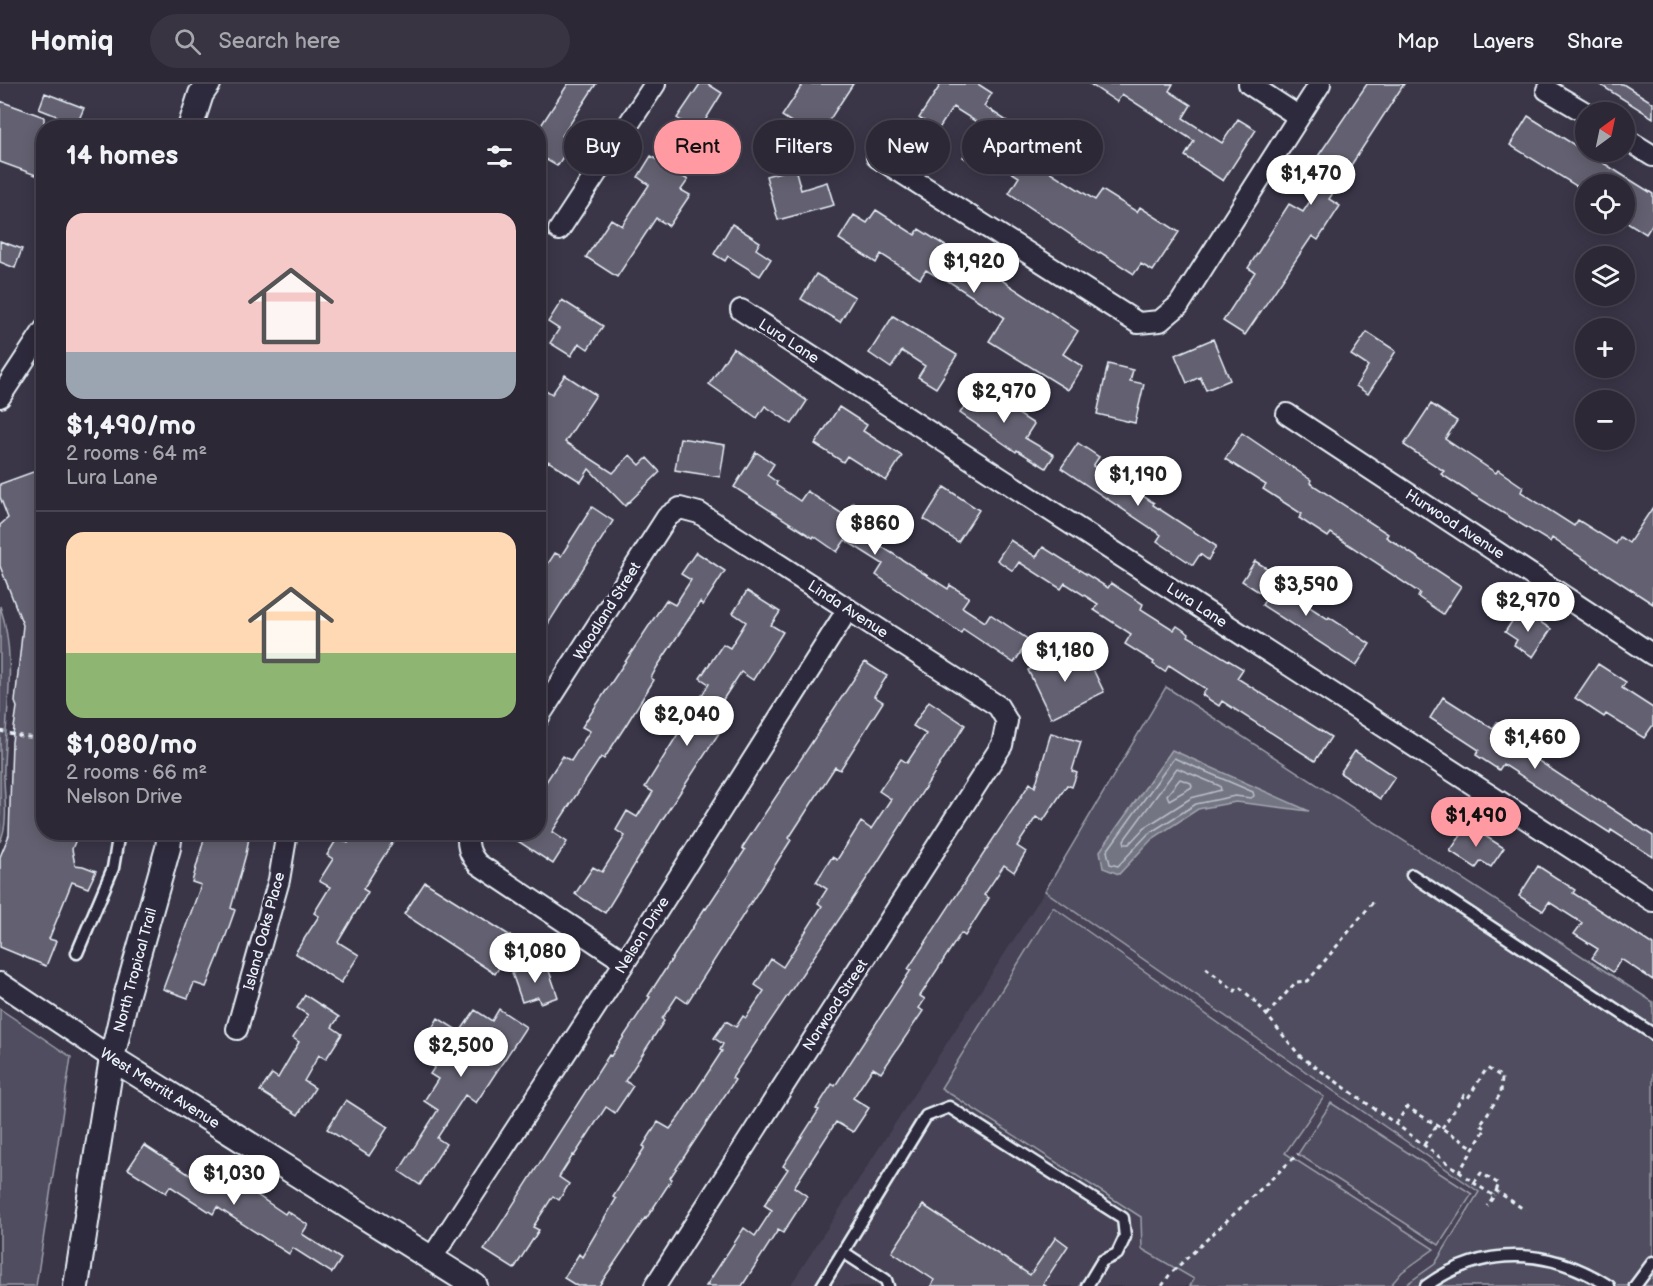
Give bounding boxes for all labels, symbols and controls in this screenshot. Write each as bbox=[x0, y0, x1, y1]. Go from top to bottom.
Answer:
search box bbox=[150, 14, 570, 68]
text: Homiq bbox=[30, 25, 114, 58]
icon: search bbox=[171, 25, 204, 58]
text: Search here bbox=[219, 28, 340, 55]
text: Map bbox=[1397, 29, 1439, 54]
text: Layers bbox=[1472, 29, 1534, 54]
text: Share bbox=[1567, 29, 1623, 54]
north arrow bbox=[1575, 102, 1635, 162]
map controls bbox=[1575, 102, 1635, 450]
chip: Buy bbox=[564, 120, 642, 174]
chip: Rent bbox=[654, 120, 741, 174]
chip: Filters bbox=[753, 120, 854, 174]
chip: New bbox=[866, 120, 950, 174]
chip: Apartment bbox=[962, 120, 1103, 174]
icon: filters bbox=[483, 140, 516, 173]
text: 14 homes bbox=[66, 141, 178, 172]
pin: $1,470 bbox=[1262, 155, 1360, 206]
text: $1,470 bbox=[1280, 162, 1342, 186]
button: locate bbox=[1575, 174, 1635, 234]
pin: $1,920 bbox=[925, 243, 1023, 294]
button: layers bbox=[1575, 246, 1635, 306]
text: $1,920 bbox=[943, 250, 1005, 274]
icon: home bbox=[237, 252, 345, 360]
street label: Lura Lane bbox=[755, 315, 823, 368]
button: + bbox=[1575, 318, 1635, 378]
pin: $2,970 bbox=[955, 373, 1053, 424]
text: $2,970 bbox=[972, 380, 1036, 404]
button: − bbox=[1575, 390, 1635, 450]
text: $1,490/mo bbox=[66, 411, 196, 442]
text: 2 rooms · 64 m² bbox=[66, 442, 207, 466]
pin: $1,190 bbox=[1089, 456, 1187, 507]
text: $1,190 bbox=[1109, 463, 1167, 487]
text: Lura Lane bbox=[66, 466, 158, 490]
street label: Hurwood Avenue bbox=[1401, 485, 1508, 564]
pin: $860 bbox=[839, 505, 911, 556]
text: $860 bbox=[850, 512, 900, 536]
street label: Woodland Street bbox=[570, 558, 645, 664]
pin: $3,590 bbox=[1257, 566, 1355, 617]
icon: home bbox=[237, 571, 345, 679]
text: $3,590 bbox=[1273, 573, 1339, 597]
street label: Linda Avenue bbox=[804, 576, 892, 643]
street label: Lura Lane bbox=[1163, 579, 1231, 632]
pin: $2,970 bbox=[1479, 582, 1577, 633]
text: $2,970 bbox=[1496, 589, 1560, 613]
pin: $1,180 bbox=[1016, 632, 1114, 683]
text: $1,180 bbox=[1036, 639, 1094, 663]
pin: $2,040 bbox=[638, 696, 736, 747]
text: $2,040 bbox=[654, 703, 720, 727]
pin: $1,460 bbox=[1486, 719, 1584, 770]
text: $1,460 bbox=[1504, 726, 1566, 750]
text: $1,080/mo bbox=[66, 730, 197, 761]
text: 2 rooms · 66 m² bbox=[66, 761, 207, 785]
text: Nelson Drive bbox=[66, 785, 182, 809]
pin: $1,490 bbox=[1427, 797, 1525, 848]
text: $1,490 bbox=[1445, 804, 1507, 828]
street label: Island Oaks Place bbox=[240, 870, 289, 992]
street label: Nelson Drive bbox=[611, 893, 674, 977]
street label: North Tropical Trail bbox=[110, 906, 161, 1034]
pin: $1,080 bbox=[486, 933, 584, 984]
text: $1,080 bbox=[504, 940, 566, 964]
street label: Norwood Street bbox=[799, 955, 872, 1055]
pin: $2,500 bbox=[412, 1027, 510, 1078]
text: $2,500 bbox=[428, 1034, 494, 1058]
street label: West Merritt Avenue bbox=[96, 1044, 223, 1133]
pin: $1,030 bbox=[185, 1155, 283, 1206]
text: $1,030 bbox=[203, 1162, 265, 1186]

